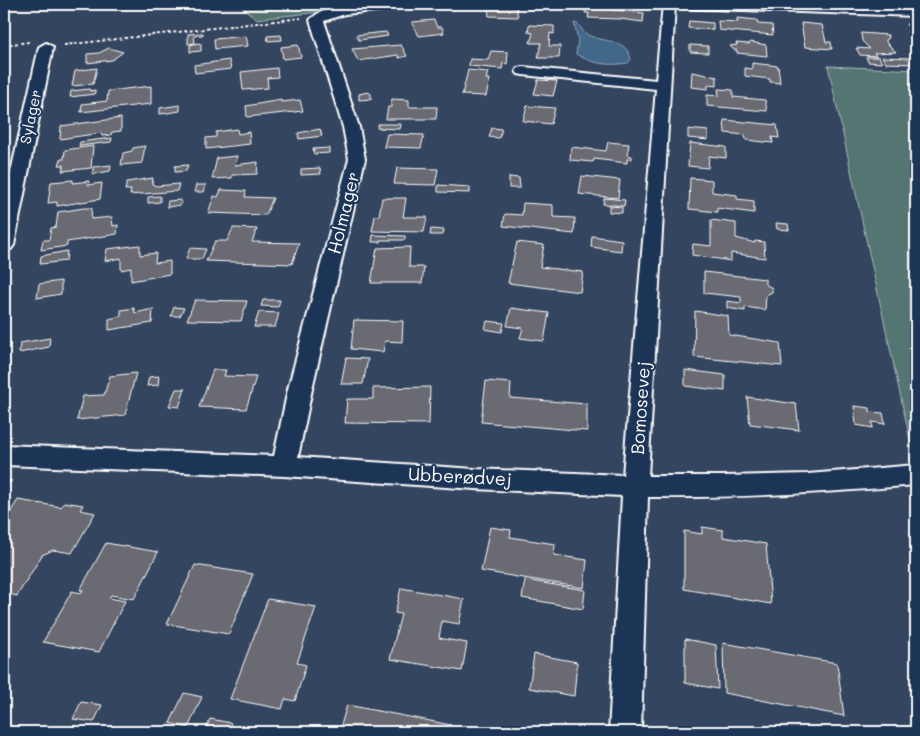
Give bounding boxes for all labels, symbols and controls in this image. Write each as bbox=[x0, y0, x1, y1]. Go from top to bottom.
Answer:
street label: Sylager bbox=[15, 88, 46, 146]
street label: Holmager bbox=[321, 169, 365, 257]
street label: Bomosevej bbox=[625, 360, 655, 455]
street label: Ubberødvej bbox=[407, 461, 513, 491]

